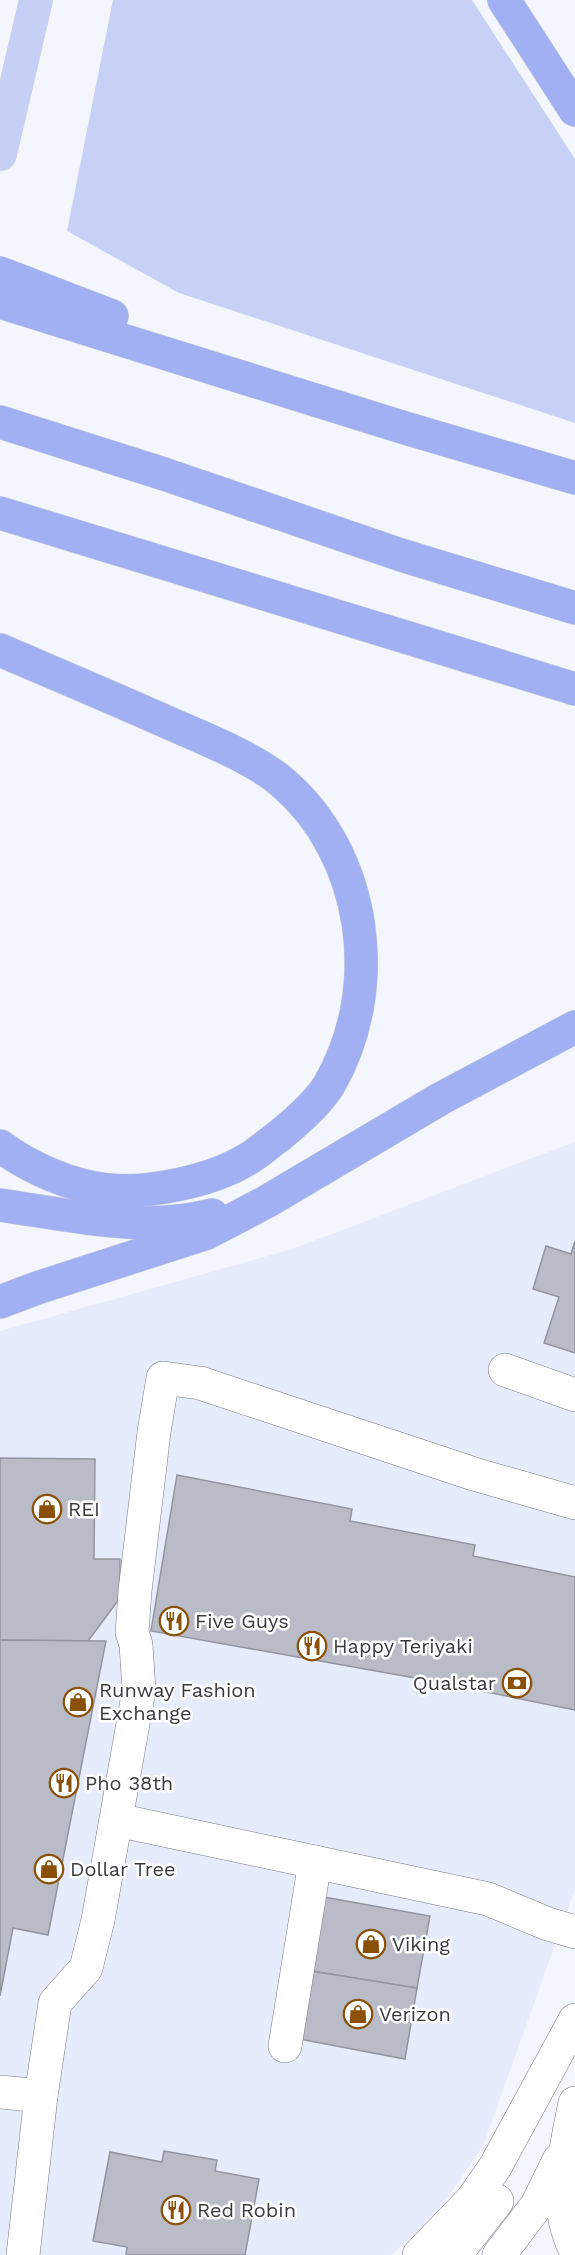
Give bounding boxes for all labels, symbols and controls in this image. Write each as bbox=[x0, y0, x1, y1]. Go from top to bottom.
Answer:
shop icon: REI bbox=[31, 1493, 63, 1525]
place label: REI bbox=[68, 1497, 100, 1521]
restaurant icon: Five Guys bbox=[158, 1605, 190, 1637]
place label: Five Guys bbox=[195, 1609, 289, 1633]
restaurant icon: Happy Teriyaki bbox=[296, 1630, 328, 1662]
place label: Happy Teriyaki bbox=[333, 1634, 473, 1658]
bank icon: Qualstar bbox=[501, 1667, 533, 1699]
place label: Qualstar bbox=[413, 1671, 496, 1695]
place label: Runway Fashion Exchange bbox=[99, 1678, 256, 1725]
shop icon: Runway Fashion Exchange bbox=[62, 1686, 94, 1718]
restaurant icon: Pho 38th bbox=[48, 1767, 80, 1799]
place label: Pho 38th bbox=[85, 1771, 173, 1795]
shop icon: Dollar Tree bbox=[33, 1853, 65, 1885]
place label: Dollar Tree bbox=[70, 1857, 176, 1881]
shop icon: Viking bbox=[355, 1928, 387, 1960]
place label: Viking bbox=[392, 1932, 450, 1956]
shop icon: Verizon bbox=[342, 1998, 374, 2030]
place label: Verizon bbox=[379, 2002, 451, 2026]
restaurant icon: Red Robin bbox=[160, 2194, 192, 2226]
place label: Red Robin bbox=[197, 2198, 296, 2222]

